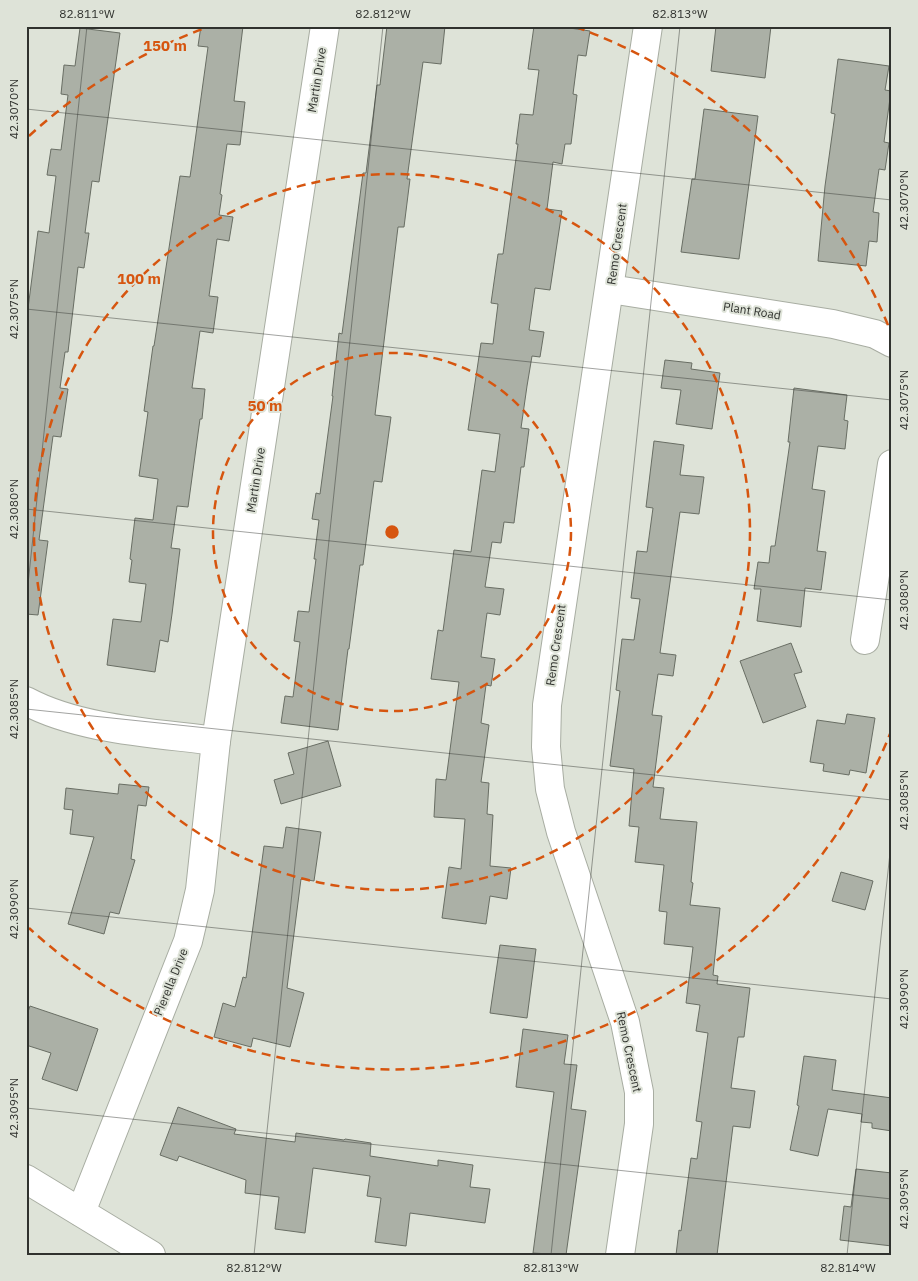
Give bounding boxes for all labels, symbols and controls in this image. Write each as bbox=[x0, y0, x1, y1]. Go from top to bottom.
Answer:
text: 82.811°W bbox=[59, 6, 115, 21]
text: 82.812°W bbox=[355, 6, 411, 21]
text: 82.813°W bbox=[652, 6, 708, 21]
text: 150 m bbox=[143, 36, 187, 55]
street label: Martin Drive bbox=[304, 46, 329, 113]
text: 42.3070°N bbox=[6, 79, 21, 139]
text: 42.3070°N bbox=[896, 170, 911, 230]
street label: Remo Crescent bbox=[603, 202, 630, 286]
text: 100 m bbox=[117, 269, 161, 288]
text: 42.3075°N bbox=[6, 279, 21, 339]
street label: Plant Road bbox=[722, 299, 782, 322]
text: 42.3075°N bbox=[896, 370, 911, 430]
text: 50 m bbox=[248, 396, 282, 415]
street label: Martin Drive bbox=[243, 446, 268, 513]
text: 42.3080°N bbox=[6, 479, 21, 539]
centre of rings bbox=[383, 523, 401, 541]
text: 42.3080°N bbox=[896, 570, 911, 630]
street label: Remo Crescent bbox=[542, 603, 569, 687]
text: 42.3085°N bbox=[6, 679, 21, 739]
text: 42.3085°N bbox=[896, 770, 911, 830]
text: 42.3090°N bbox=[6, 879, 21, 939]
street label: Pierella Drive bbox=[150, 946, 191, 1018]
text: 42.3090°N bbox=[896, 969, 911, 1029]
street label: Remo Crescent bbox=[614, 1010, 645, 1094]
text: 42.3095°N bbox=[6, 1078, 21, 1138]
text: 42.3095°N bbox=[896, 1169, 911, 1229]
text: 82.812°W bbox=[226, 1260, 282, 1275]
text: 82.813°W bbox=[523, 1260, 579, 1275]
text: 82.814°W bbox=[820, 1260, 876, 1275]

